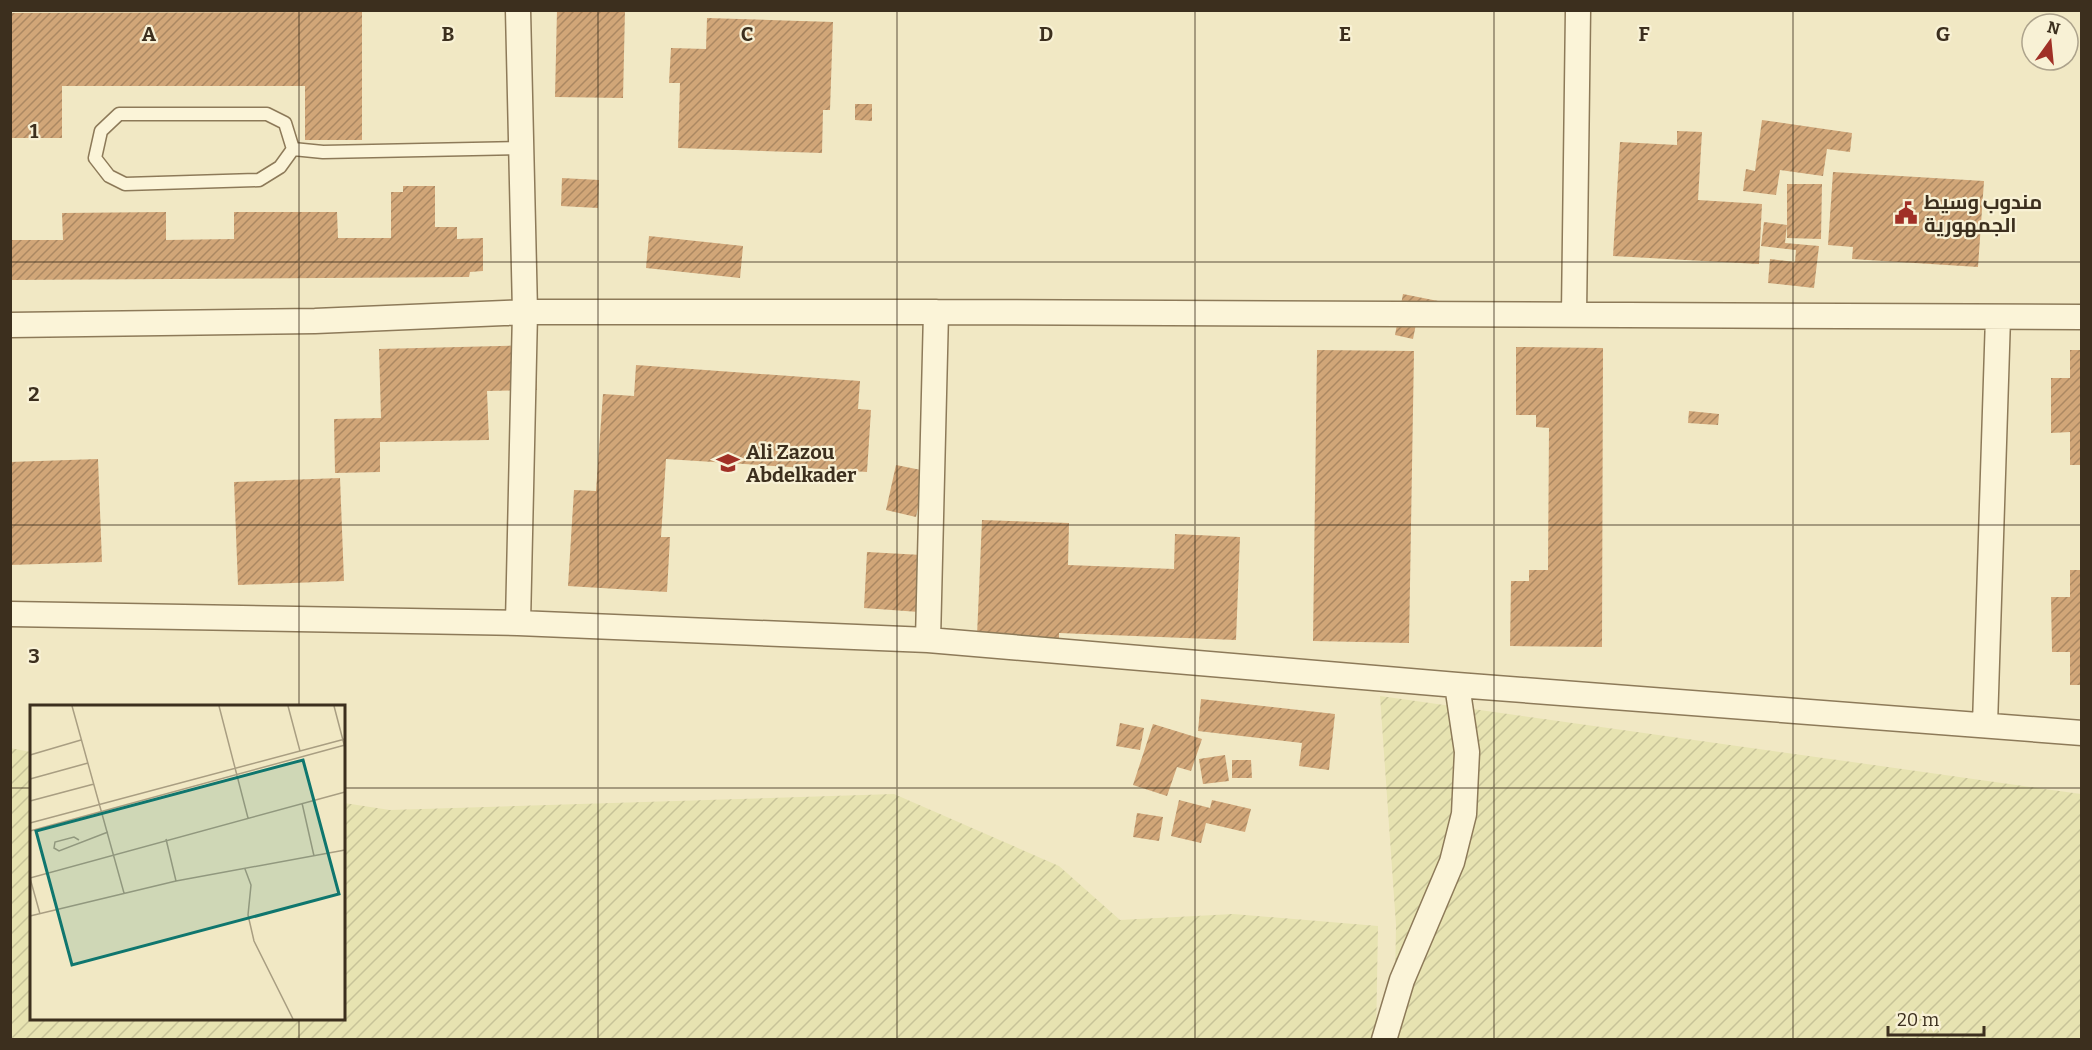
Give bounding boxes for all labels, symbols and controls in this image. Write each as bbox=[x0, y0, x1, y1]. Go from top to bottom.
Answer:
north arrow bbox=[2020, 12, 2080, 72]
text: N bbox=[2045, 17, 2062, 39]
text: A bbox=[142, 22, 157, 46]
text: B bbox=[442, 22, 455, 46]
text: C bbox=[741, 22, 753, 46]
text: D bbox=[1039, 22, 1053, 46]
text: E bbox=[1339, 22, 1351, 46]
text: F bbox=[1638, 22, 1650, 46]
text: G bbox=[1936, 22, 1950, 46]
text: 1 bbox=[30, 119, 39, 143]
place label: مندوب وسيط الجمهورية bbox=[1924, 190, 2042, 238]
public building icon: مندوب وسيط الجمهورية bbox=[1893, 200, 1919, 226]
text: 2 bbox=[28, 382, 40, 406]
place label: Ali Zazou Abdelkader bbox=[746, 440, 857, 487]
school or university icon: Ali Zazou Abdelkader bbox=[715, 450, 741, 476]
text: 3 bbox=[28, 644, 40, 668]
inset map bbox=[30, 705, 345, 1020]
scale bar bbox=[1888, 999, 1984, 1037]
text: 20 m bbox=[1897, 1009, 1939, 1031]

